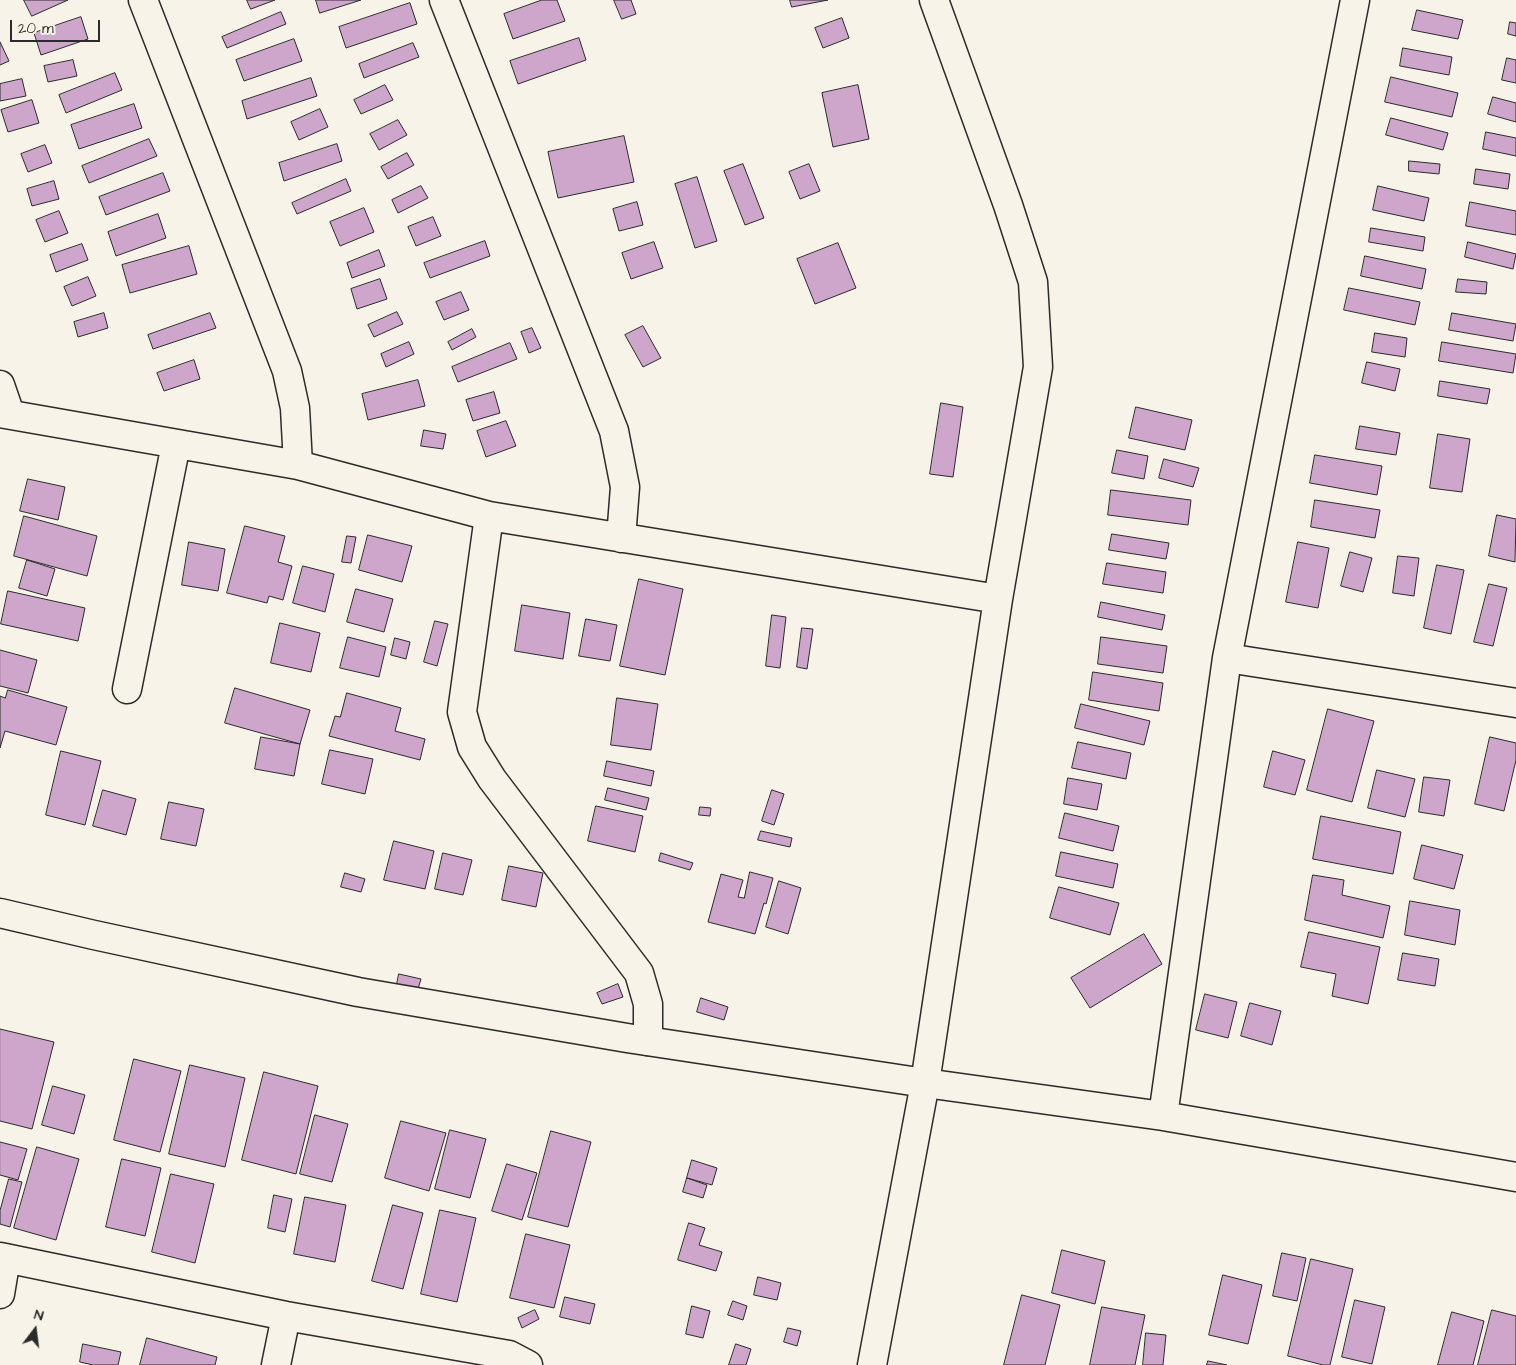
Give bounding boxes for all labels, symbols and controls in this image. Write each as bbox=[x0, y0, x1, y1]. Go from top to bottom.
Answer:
scale bar bbox=[12, 10, 102, 42]
text: 20 m bbox=[18, 18, 54, 39]
north arrow bbox=[10, 1305, 60, 1355]
text: N bbox=[32, 1305, 46, 1326]

